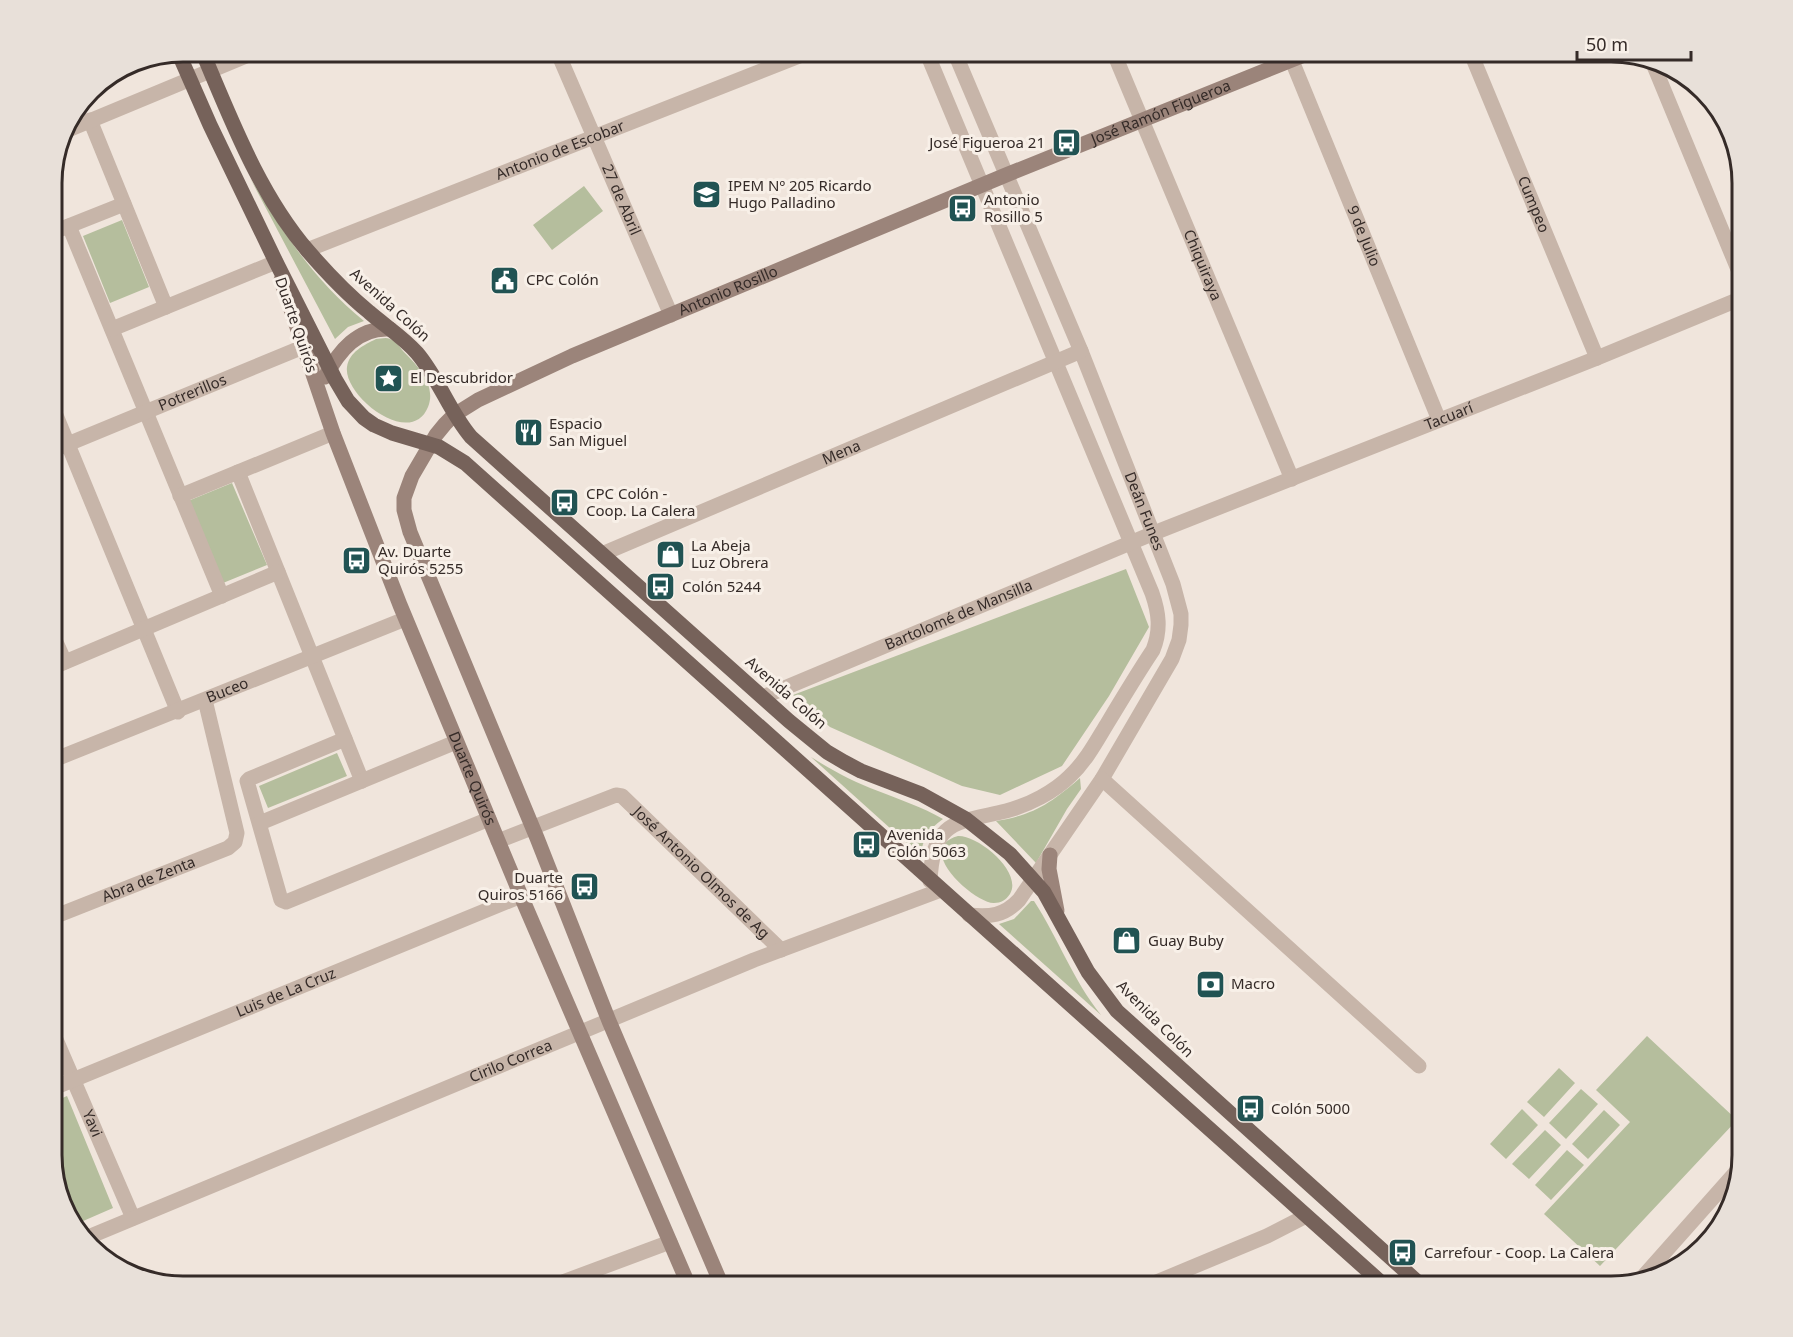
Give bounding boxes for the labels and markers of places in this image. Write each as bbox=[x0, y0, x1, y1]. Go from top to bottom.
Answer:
bus stop icon: José Figueroa 21 bbox=[1050, 127, 1082, 159]
place label: José Figueroa 21 bbox=[927, 132, 1045, 152]
place label: IPEM Nº 205 Ricardo Hugo Palladino bbox=[728, 175, 872, 212]
school or university icon: IPEM Nº 205 Ricardo Hugo Palladino bbox=[691, 179, 723, 211]
place label: Antonio Rosillo 5 bbox=[984, 189, 1043, 226]
bus stop icon: Antonio Rosillo 5 bbox=[947, 193, 979, 225]
public building icon: CPC Colón bbox=[489, 264, 521, 296]
place label: CPC Colón bbox=[526, 269, 599, 289]
place icon: El Descubridor bbox=[373, 362, 405, 394]
place label: El Descubridor bbox=[410, 367, 513, 387]
place label: Espacio San Miguel bbox=[549, 413, 627, 450]
restaurant icon: Espacio San Miguel bbox=[512, 417, 544, 449]
place label: CPC Colón - Coop. La Calera bbox=[586, 483, 696, 520]
bus stop icon: CPC Colón - Coop. La Calera bbox=[549, 487, 581, 519]
place label: La Abeja Luz Obrera bbox=[691, 535, 769, 572]
shop icon: La Abeja Luz Obrera bbox=[654, 539, 686, 571]
place label: Av. Duarte Quirós 5255 bbox=[378, 541, 463, 578]
bus stop icon: Av. Duarte Quirós 5255 bbox=[341, 545, 373, 577]
bus stop icon: Colón 5244 bbox=[645, 571, 677, 603]
place label: Colón 5244 bbox=[682, 576, 761, 596]
place label: Avenida Colón 5063 bbox=[887, 824, 966, 861]
bus stop icon: Avenida Colón 5063 bbox=[850, 828, 882, 860]
place label: Duarte Quiros 5166 bbox=[478, 867, 563, 904]
bus stop icon: Duarte Quiros 5166 bbox=[568, 871, 600, 903]
shop icon: Guay Buby bbox=[1111, 925, 1143, 957]
place label: Guay Buby bbox=[1148, 930, 1224, 950]
bank icon: Macro bbox=[1194, 968, 1226, 1000]
place label: Macro bbox=[1231, 973, 1275, 993]
bus stop icon: Colón 5000 bbox=[1234, 1093, 1266, 1125]
place label: Colón 5000 bbox=[1271, 1098, 1350, 1118]
bus stop icon: Carrefour - Coop. La Calera bbox=[1387, 1237, 1419, 1269]
place label: Carrefour - Coop. La Calera bbox=[1424, 1242, 1614, 1262]

